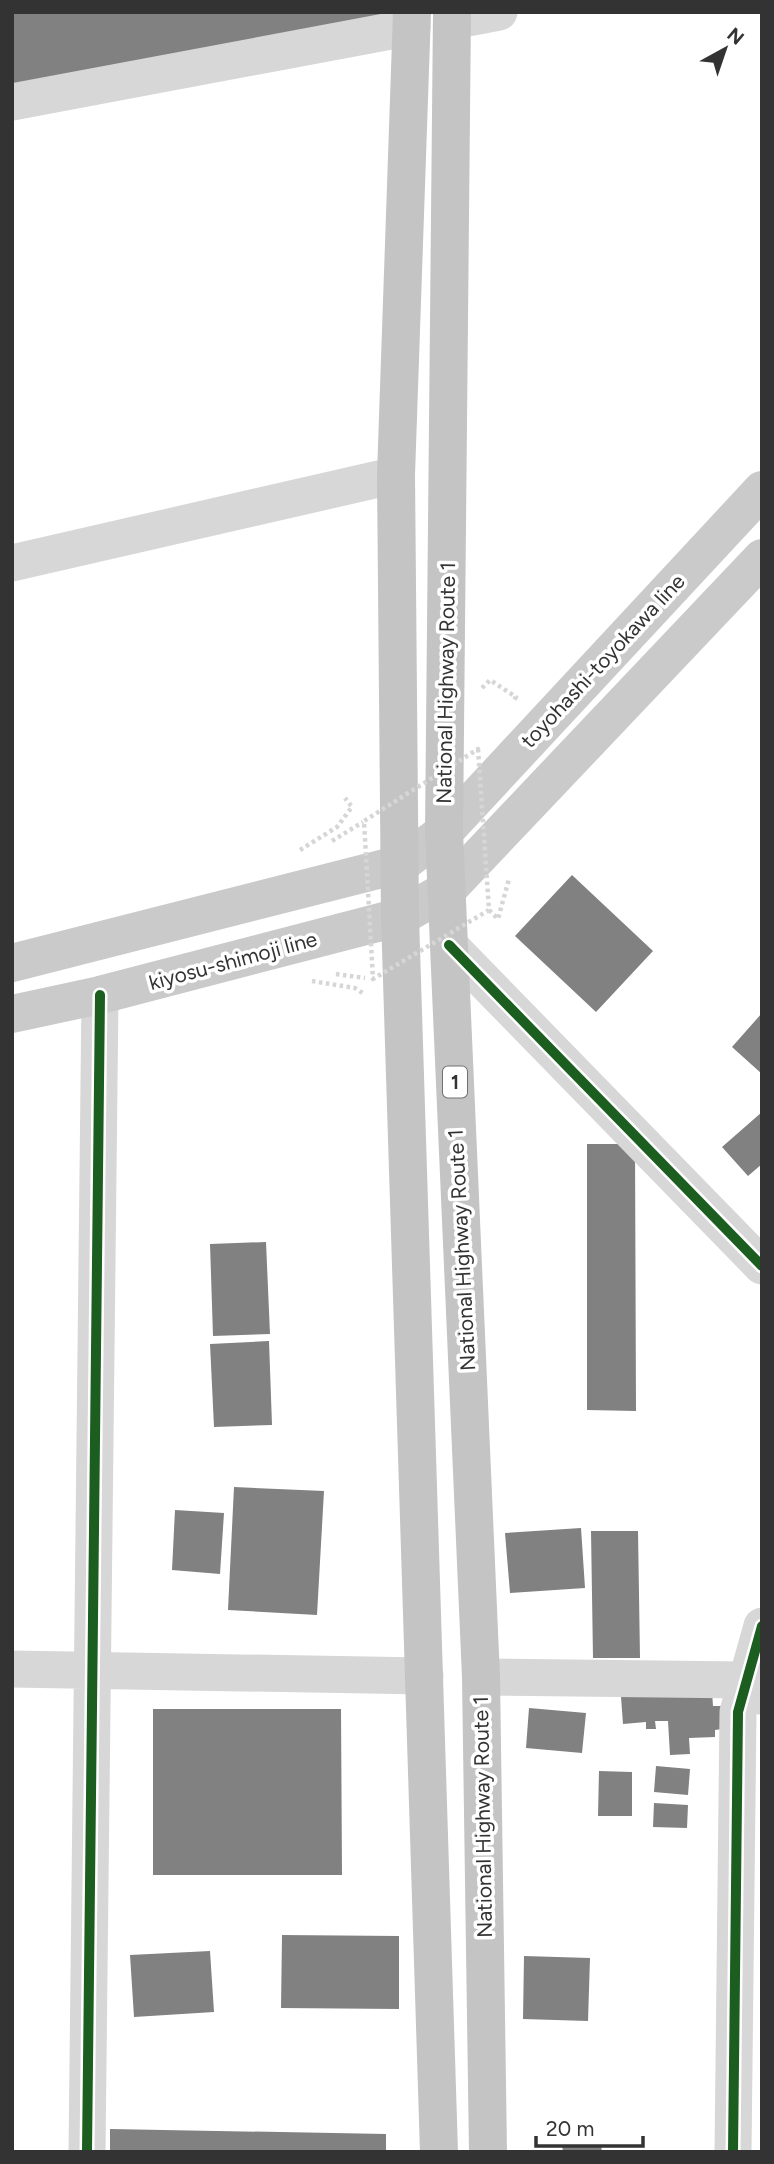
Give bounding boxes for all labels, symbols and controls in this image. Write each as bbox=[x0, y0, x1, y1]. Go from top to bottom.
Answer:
north arrow bbox=[690, 14, 760, 84]
text: N bbox=[723, 23, 749, 50]
street label: National Highway Route 1 bbox=[431, 562, 460, 804]
street label: toyohashi-toyokawa line bbox=[516, 569, 690, 753]
street label: kiyosu-shimoji line bbox=[146, 926, 320, 995]
road number: 1 bbox=[443, 1066, 467, 1098]
street label: National Highway Route 1 bbox=[443, 1129, 480, 1372]
street label: National Highway Route 1 bbox=[468, 1696, 497, 1938]
scale bar bbox=[536, 2104, 643, 2148]
text: 20 m bbox=[546, 2116, 594, 2141]

